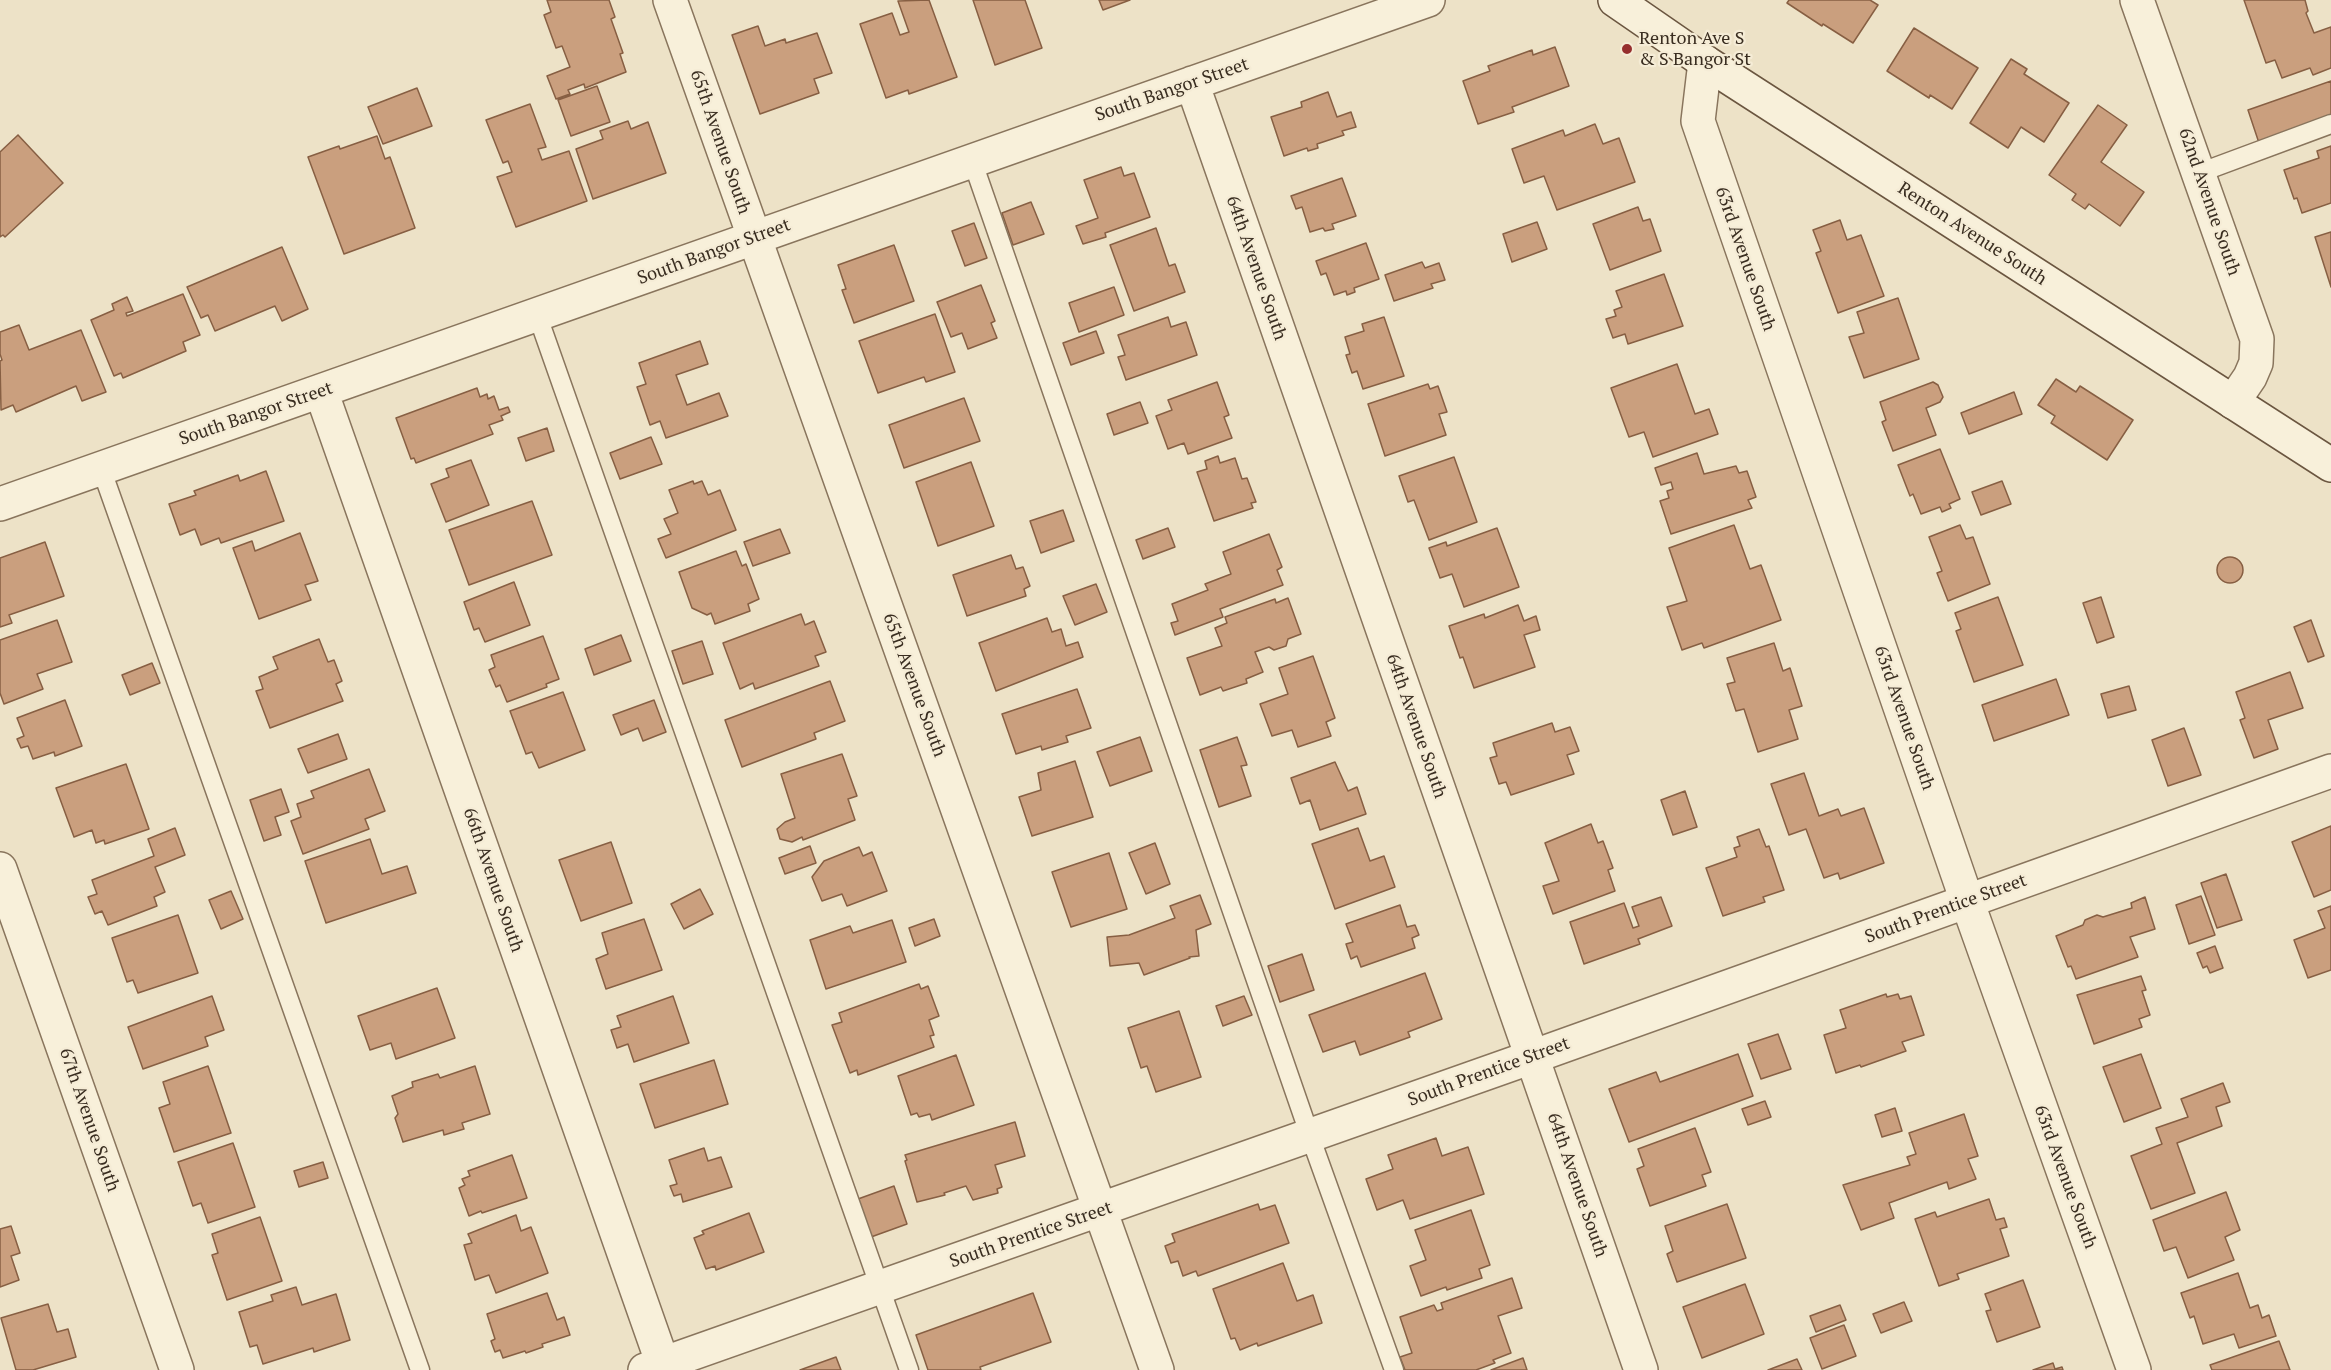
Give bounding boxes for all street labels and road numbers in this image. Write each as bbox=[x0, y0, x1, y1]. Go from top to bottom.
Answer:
street label: South Bangor Street bbox=[1092, 54, 1252, 126]
street label: 65th Avenue South bbox=[685, 67, 755, 217]
street label: 62nd Avenue South bbox=[2174, 125, 2244, 279]
street label: Renton Avenue South bbox=[1894, 178, 2050, 290]
street label: 63rd Avenue South bbox=[1710, 184, 1780, 334]
street label: 64th Avenue South bbox=[1221, 193, 1291, 343]
street label: South Bangor Street bbox=[635, 214, 793, 290]
street label: South Bangor Street bbox=[176, 378, 336, 450]
street label: 65th Avenue South bbox=[878, 610, 950, 760]
street label: 63rd Avenue South bbox=[1869, 643, 1939, 793]
street label: 64th Avenue South bbox=[1381, 651, 1451, 801]
street label: 66th Avenue South bbox=[458, 805, 528, 955]
street label: South Prentice Street bbox=[1862, 870, 2030, 948]
street label: South Prentice Street bbox=[1405, 1033, 1573, 1111]
street label: 67th Avenue South bbox=[54, 1045, 124, 1195]
street label: 63rd Avenue South bbox=[2029, 1102, 2101, 1252]
street label: 64th Avenue South bbox=[1542, 1110, 1612, 1260]
street label: South Prentice Street bbox=[947, 1197, 1115, 1273]

